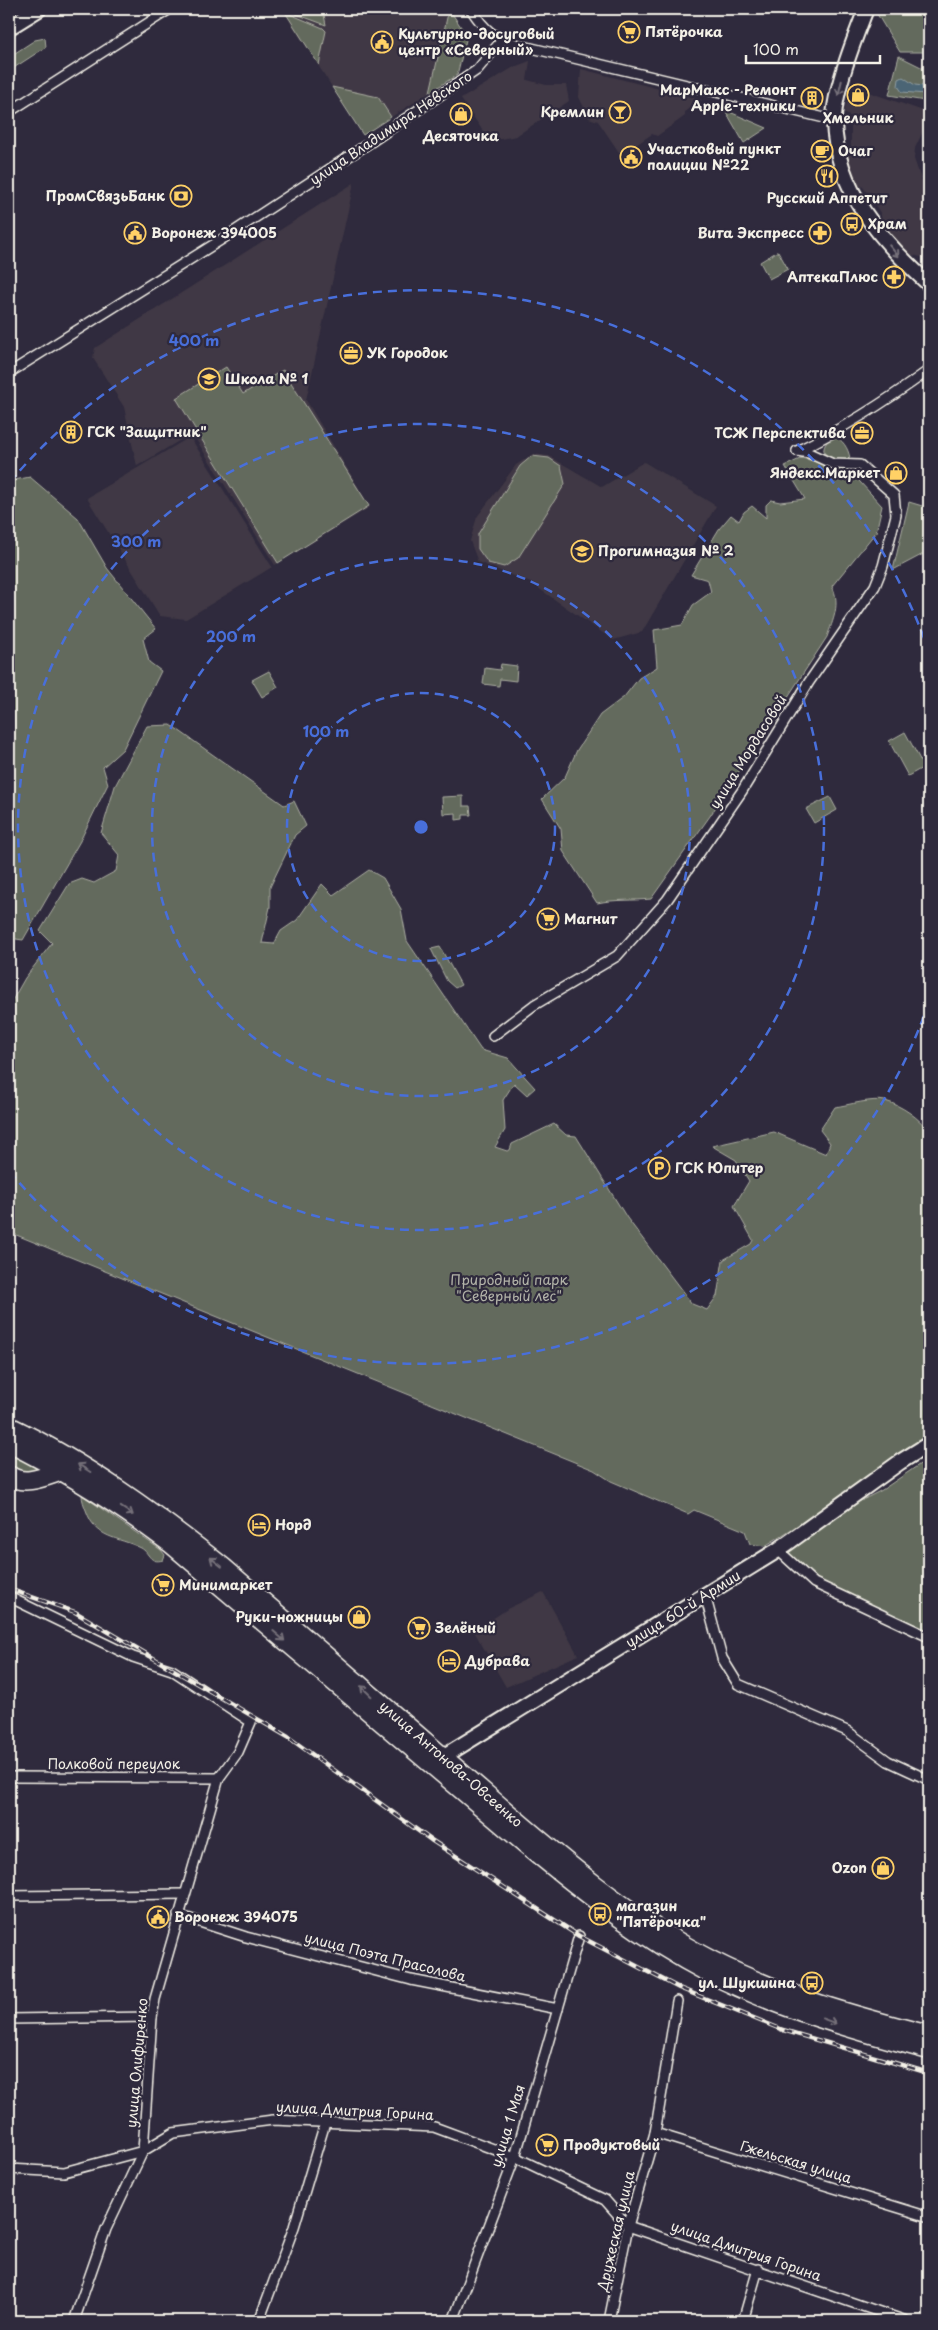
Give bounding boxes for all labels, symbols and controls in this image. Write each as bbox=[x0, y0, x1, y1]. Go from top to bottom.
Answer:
supermarket icon: Пятёрочка bbox=[617, 20, 641, 44]
place label: Пятёрочка bbox=[645, 21, 723, 42]
place label: Культурно-досуговый центр «Северный» bbox=[398, 23, 555, 60]
public building icon: Культурно-досуговый центр «Северный» bbox=[370, 30, 394, 54]
scale bar bbox=[746, 32, 879, 64]
text: 100 m bbox=[753, 37, 799, 60]
street label: улица Владимира Невского bbox=[305, 65, 476, 190]
place label: МарМакс - Ремонт Apple-техники bbox=[660, 79, 797, 116]
one-way arrow bbox=[835, 80, 844, 96]
shop icon: Хмельник bbox=[846, 83, 870, 107]
building icon: МарМакс - Ремонт Apple-техники bbox=[800, 86, 824, 110]
bar icon: Кремлин bbox=[608, 100, 632, 124]
place label: Кремлин bbox=[540, 101, 604, 122]
shop icon: Десяточка bbox=[449, 102, 473, 126]
place label: Хмельник bbox=[823, 107, 893, 128]
place label: Десяточка bbox=[422, 125, 499, 146]
place label: Участковый пункт полиции №22 bbox=[647, 138, 782, 175]
cafe icon: Очаг bbox=[810, 139, 834, 163]
place label: Очаг bbox=[838, 140, 873, 161]
public building icon: Участковый пункт полиции №22 bbox=[619, 145, 643, 169]
restaurant icon: Русский Аппетит bbox=[815, 164, 839, 188]
bank icon: ПромСвязьБанк bbox=[169, 184, 193, 208]
place label: ПромСвязьБанк bbox=[46, 185, 165, 206]
place label: Русский Аппетит bbox=[767, 187, 888, 208]
bus stop icon: Храм bbox=[840, 212, 864, 236]
place label: Храм bbox=[868, 213, 907, 234]
public building icon: Воронеж 394005 bbox=[123, 221, 147, 245]
pharmacy icon: Вита Экспресс bbox=[808, 221, 832, 245]
place label: Воронеж 394005 bbox=[151, 222, 277, 243]
place label: Вита Экспресс bbox=[698, 222, 804, 243]
one-way arrow bbox=[888, 245, 899, 258]
pharmacy icon: АптекаПлюс bbox=[882, 265, 906, 289]
place label: АптекаПлюс bbox=[787, 266, 879, 287]
text: 400 m bbox=[169, 328, 219, 351]
office icon: УК Городок bbox=[339, 341, 363, 365]
place label: УК Городок bbox=[366, 342, 448, 363]
school or university icon: Школа № 1 bbox=[197, 367, 221, 391]
place label: Школа № 1 bbox=[225, 368, 309, 389]
building icon: ГСК "Защитник" bbox=[59, 420, 83, 444]
place label: ГСК "Защитник" bbox=[87, 421, 207, 442]
office icon: ТСЖ Перспектива bbox=[850, 421, 874, 445]
place label: ТСЖ Перспектива bbox=[714, 422, 846, 443]
shop icon: Яндекс.Маркет bbox=[884, 461, 908, 485]
place label: Яндекс.Маркет bbox=[770, 462, 881, 483]
text: 300 m bbox=[111, 529, 161, 552]
school or university icon: Прогимназия № 2 bbox=[570, 539, 594, 563]
place label: Прогимназия № 2 bbox=[598, 540, 734, 561]
text: 200 m bbox=[206, 624, 256, 647]
street label: улица Мордасовой bbox=[704, 690, 791, 813]
text: 100 m bbox=[303, 719, 349, 742]
centre of rings bbox=[412, 818, 430, 836]
supermarket icon: Магнит bbox=[536, 907, 560, 931]
place label: Магнит bbox=[564, 908, 618, 929]
parking icon: ГСК Юпитер bbox=[647, 1156, 671, 1180]
place label: ГСК Юпитер bbox=[675, 1157, 764, 1178]
park label: Природный парк "Северный лес" bbox=[450, 1269, 568, 1306]
one-way arrow bbox=[77, 1463, 91, 1473]
one-way arrow bbox=[119, 1506, 133, 1516]
hotel icon: Норд bbox=[247, 1513, 271, 1537]
place label: Норд bbox=[275, 1514, 312, 1535]
one-way arrow bbox=[210, 1556, 223, 1567]
street label: улица 60-й Армии bbox=[621, 1565, 744, 1653]
supermarket icon: Минимаркет bbox=[151, 1573, 175, 1597]
place label: Минимаркет bbox=[179, 1574, 273, 1595]
shop icon: Руки-ножницы bbox=[347, 1605, 371, 1629]
place label: Руки-ножницы bbox=[235, 1606, 343, 1627]
supermarket icon: Зелёный bbox=[407, 1616, 431, 1640]
place label: Зелёный bbox=[434, 1617, 496, 1638]
one-way arrow bbox=[273, 1630, 286, 1642]
hotel icon: Дубрава bbox=[437, 1649, 461, 1673]
place label: Дубрава bbox=[464, 1650, 530, 1671]
one-way arrow bbox=[360, 1685, 372, 1697]
street label: улица Антонова-Овсеенко bbox=[375, 1695, 528, 1832]
street label: Полковой переулок bbox=[48, 1753, 181, 1774]
shop icon: Ozon bbox=[871, 1856, 895, 1880]
place label: Ozon bbox=[832, 1857, 867, 1878]
place label: магазин "Пятёрочка" bbox=[616, 1895, 706, 1932]
bus stop icon: магазин "Пятёрочка" bbox=[588, 1902, 612, 1926]
public building icon: Воронеж 394075 bbox=[146, 1905, 170, 1929]
place label: Воронеж 394075 bbox=[174, 1906, 298, 1927]
street label: улица Поэта Прасолова bbox=[302, 1926, 468, 1987]
bus stop icon: ул. Шукшина bbox=[800, 1971, 824, 1995]
place label: ул. Шукшина bbox=[698, 1972, 796, 1993]
street label: улица Олифиренко bbox=[120, 1997, 153, 2129]
one-way arrow bbox=[821, 2017, 836, 2026]
street label: улица 1 Мая bbox=[485, 2082, 530, 2170]
street label: улица Дмитрия Горина bbox=[276, 2096, 435, 2125]
supermarket icon: Продуктовый bbox=[535, 2133, 559, 2157]
place label: Продуктовый bbox=[563, 2134, 660, 2155]
street label: Гжельская улица bbox=[738, 2135, 855, 2188]
street label: Дружеская улица bbox=[591, 2168, 640, 2294]
street label: улица Дмитрия Горина bbox=[668, 2215, 824, 2286]

